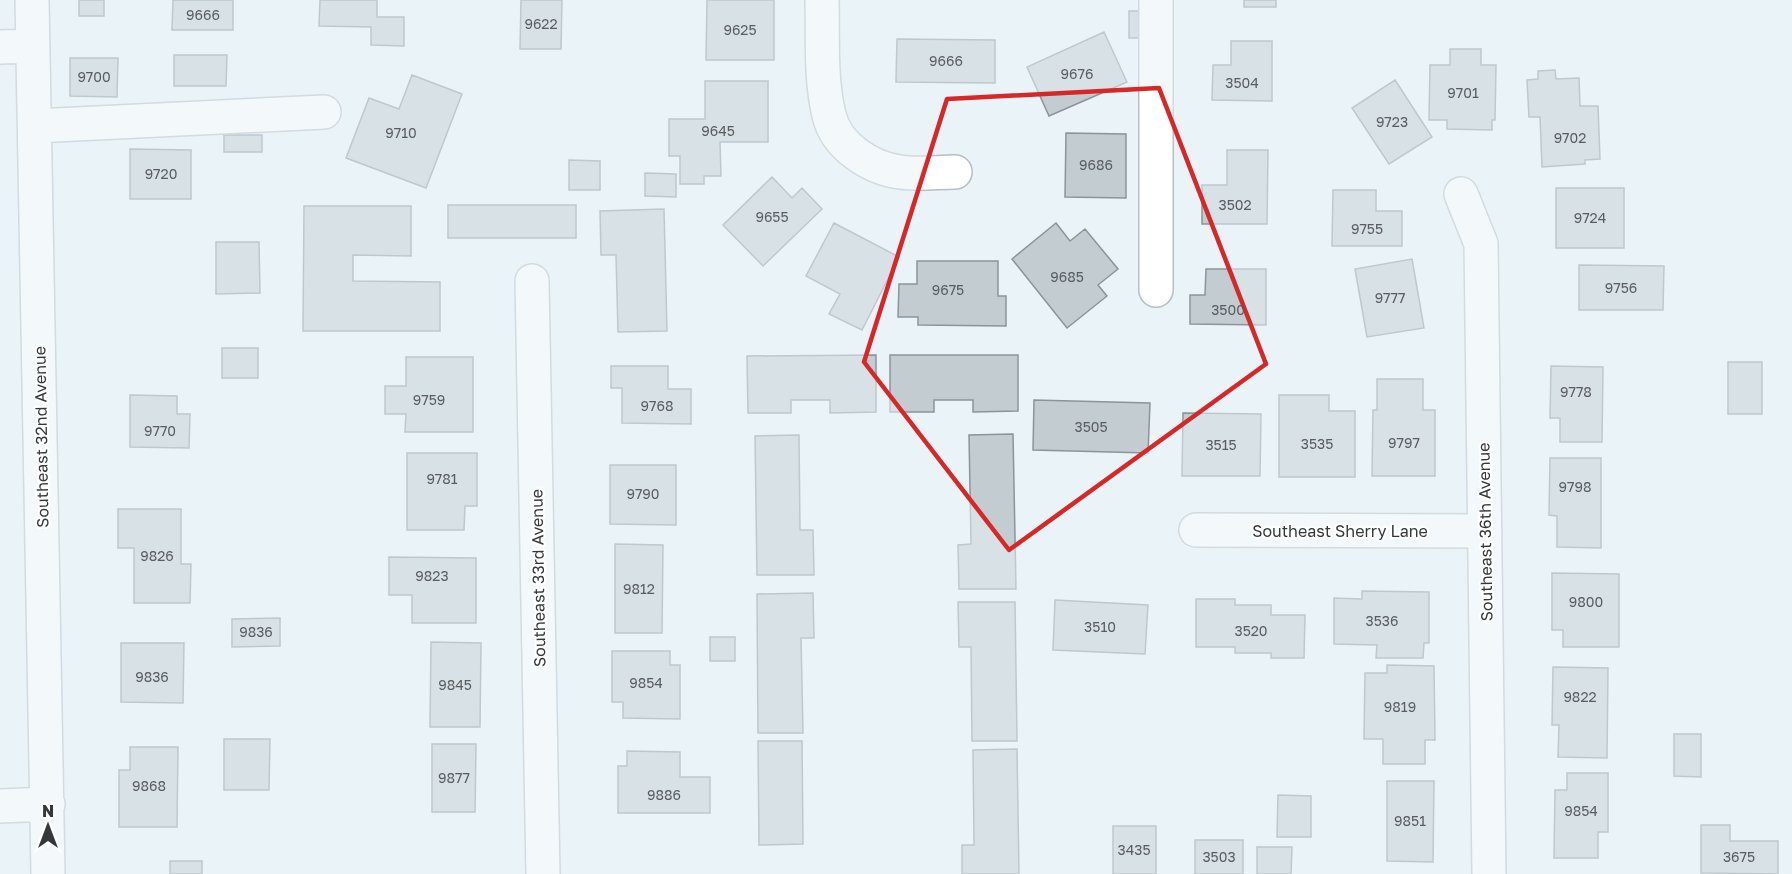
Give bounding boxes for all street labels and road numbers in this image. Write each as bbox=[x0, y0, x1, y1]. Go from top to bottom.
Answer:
street label: Southeast 32nd Avenue bbox=[29, 346, 53, 528]
street label: Southeast 36th Avenue bbox=[1473, 442, 1497, 622]
street label: Southeast 33rd Avenue bbox=[526, 489, 550, 667]
street label: Southeast Sherry Lane bbox=[1252, 521, 1428, 541]

